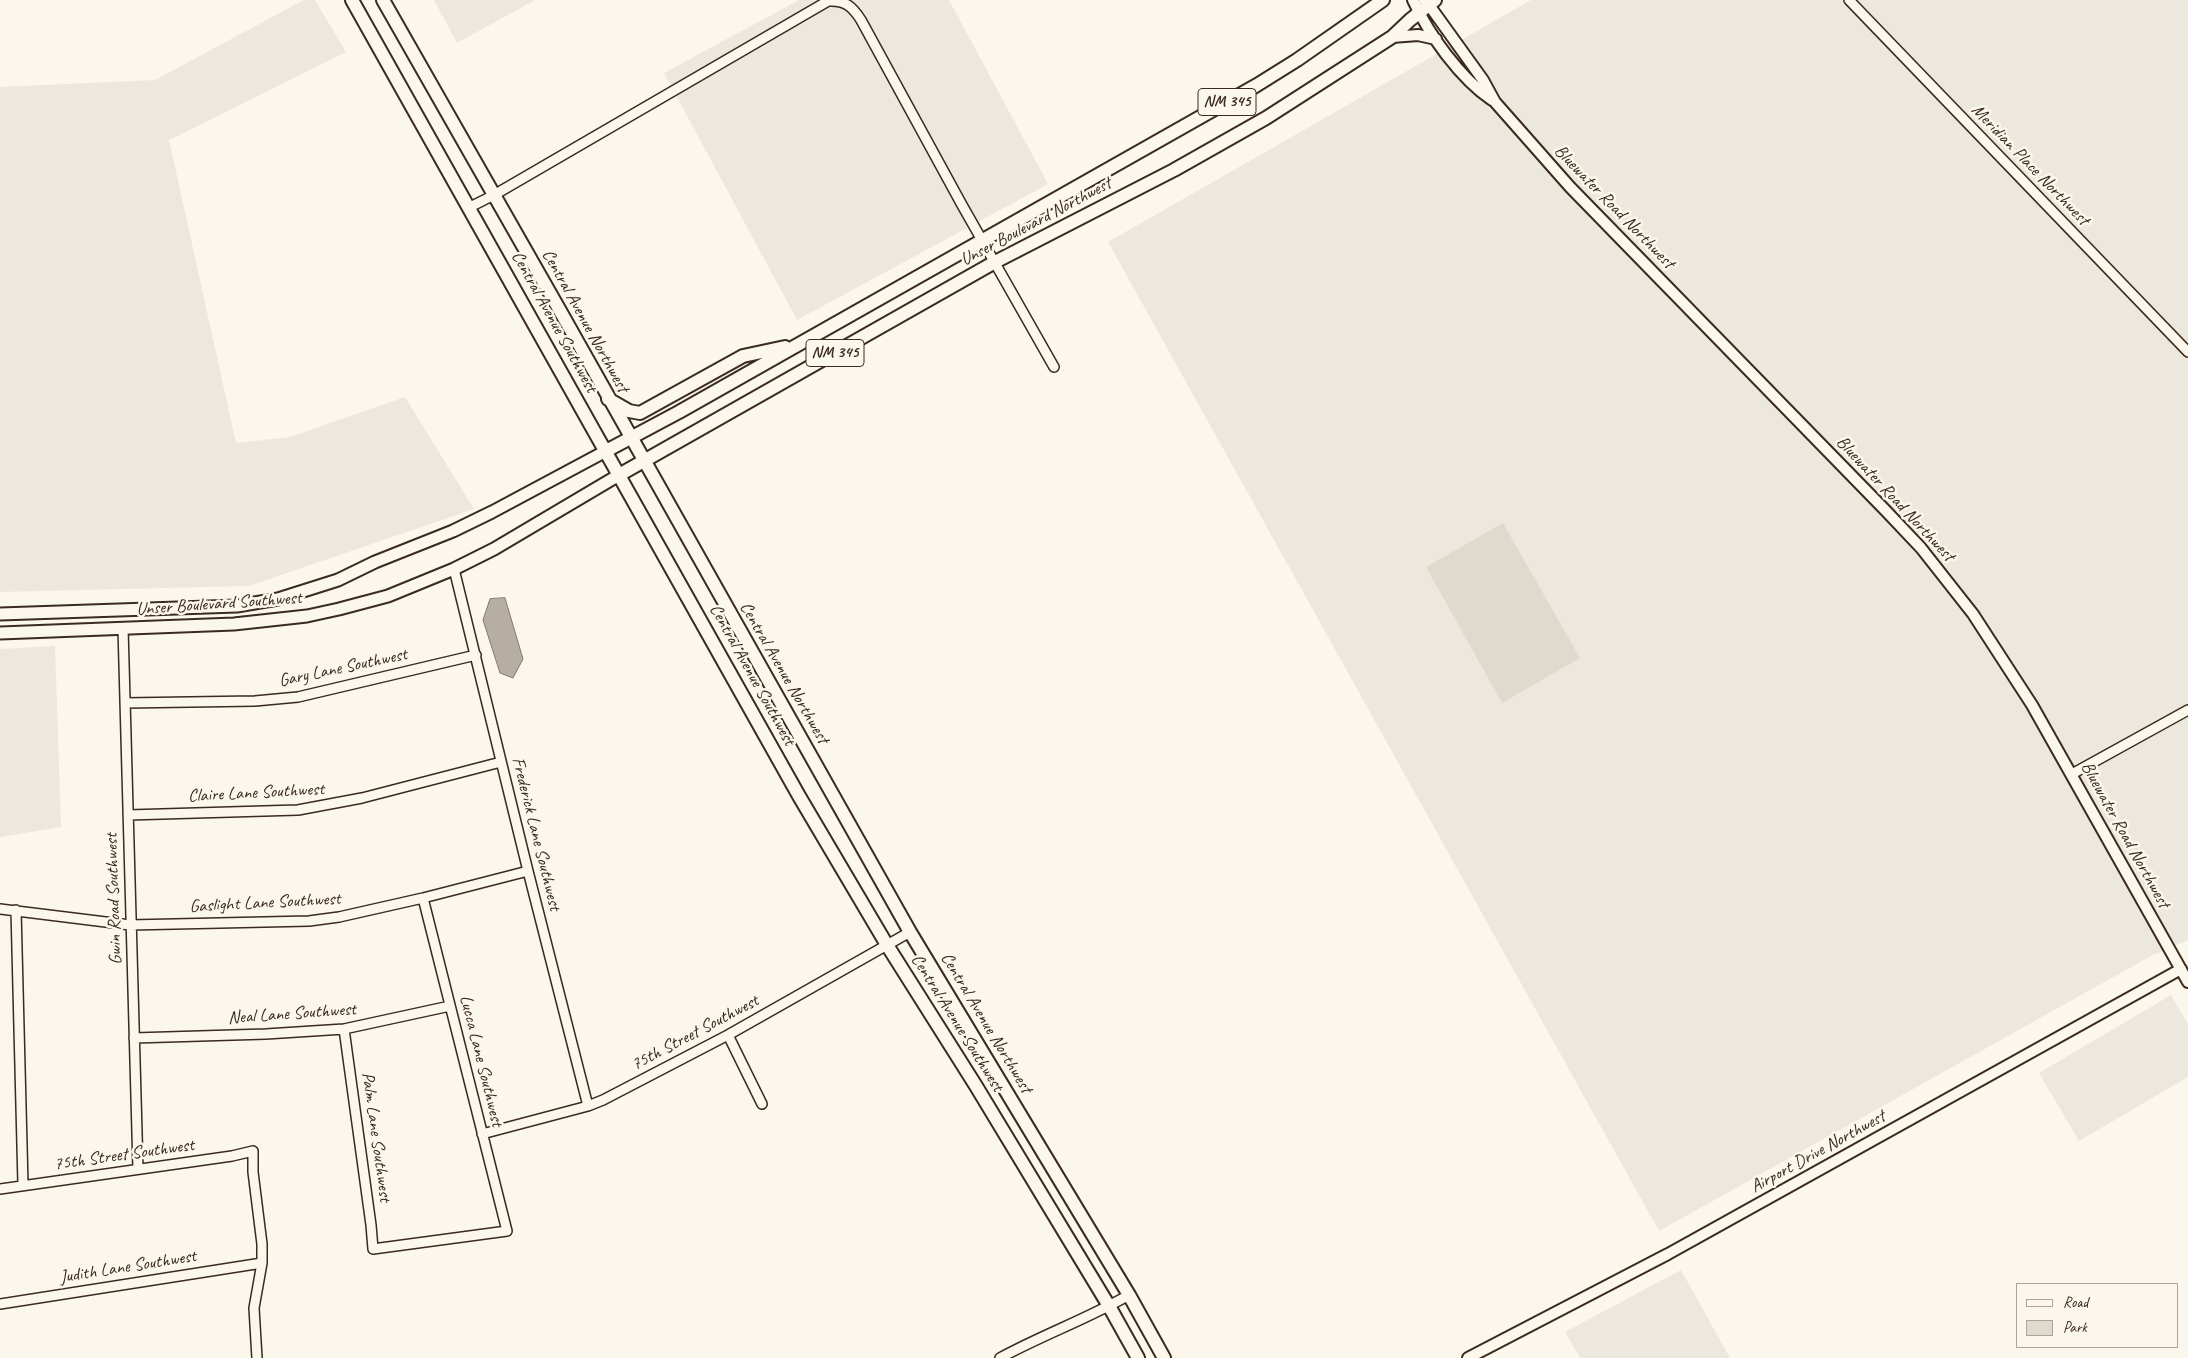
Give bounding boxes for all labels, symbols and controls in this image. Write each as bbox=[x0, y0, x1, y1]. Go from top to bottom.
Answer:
road number: NM 345 bbox=[1198, 88, 1256, 115]
street label: Meridian Place Northwest bbox=[1967, 100, 2093, 230]
street label: Bluewater Road Northwest bbox=[1549, 141, 1679, 273]
street label: Unser Boulevard Northwest bbox=[957, 173, 1115, 271]
street label: Central Avenue Northwest bbox=[537, 246, 633, 396]
street label: Central Avenue Southwest bbox=[506, 248, 602, 396]
road number: NM 345 bbox=[806, 339, 864, 366]
street label: Bluewater Road Northwest bbox=[1831, 432, 1959, 566]
street label: Unser Boulevard Southwest bbox=[136, 587, 302, 621]
street label: Central Avenue Northwest bbox=[735, 598, 833, 748]
street label: Central Avenue Southwest bbox=[704, 601, 800, 749]
street label: Gary Lane Southwest bbox=[277, 644, 409, 692]
street label: Frederick Lane Southwest bbox=[507, 755, 565, 913]
street label: Bluewater Road Northwest bbox=[2076, 758, 2174, 912]
street label: Claire Lane Southwest bbox=[187, 779, 325, 807]
street label: Gwin Road Southwest bbox=[101, 833, 127, 965]
street label: Gaslight Lane Southwest bbox=[189, 888, 341, 918]
street label: Central Avenue Northwest bbox=[935, 949, 1037, 1097]
street label: Central Avenue Southwest bbox=[906, 950, 1008, 1096]
street label: 75th Street Southwest bbox=[628, 990, 762, 1076]
street label: Lucca Lane Southwest bbox=[454, 993, 508, 1129]
street label: Neal Lane Southwest bbox=[227, 999, 357, 1029]
street label: Palm Lane Southwest bbox=[356, 1071, 396, 1203]
street label: Airport Drive Northwest bbox=[1747, 1106, 1889, 1198]
street label: 75th Street Southwest bbox=[53, 1134, 195, 1176]
street label: Judith Lane Southwest bbox=[58, 1246, 198, 1288]
legend bbox=[2016, 1283, 2178, 1348]
text: Road bbox=[2063, 1293, 2088, 1312]
text: Park bbox=[2063, 1318, 2087, 1337]

